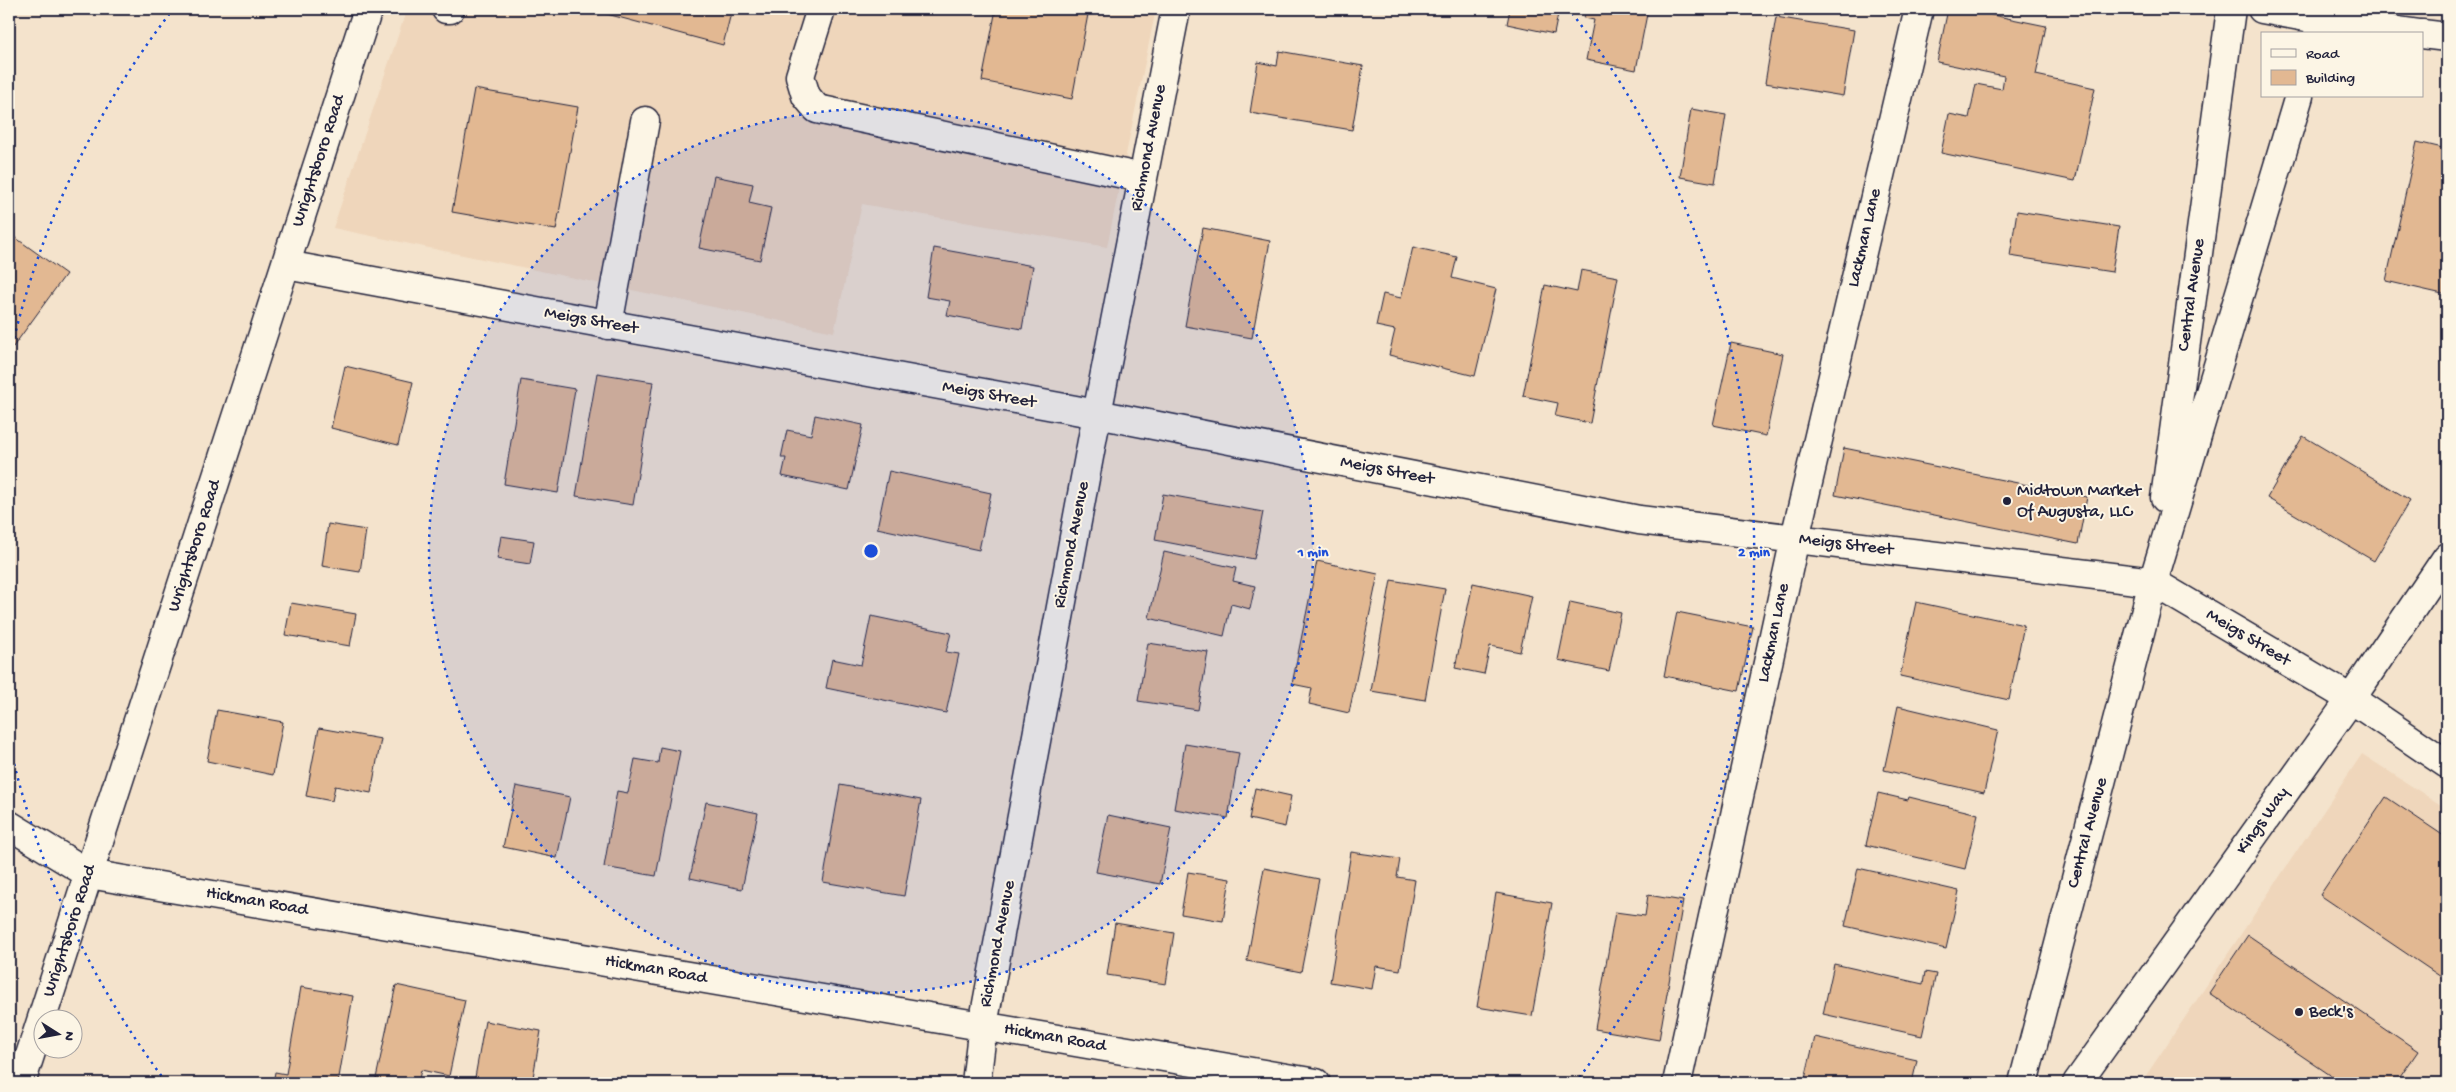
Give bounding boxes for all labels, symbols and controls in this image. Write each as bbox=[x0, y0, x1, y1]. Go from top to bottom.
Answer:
legend bbox=[2261, 32, 2424, 98]
text: Road bbox=[2306, 46, 2340, 64]
text: Building bbox=[2305, 70, 2355, 88]
street label: Richmond Avenue bbox=[1126, 82, 1172, 213]
street label: Wrightsboro Road bbox=[288, 91, 351, 230]
street label: Lackman Lane bbox=[1843, 186, 1887, 289]
street label: Central Avenue bbox=[2174, 237, 2210, 353]
street label: Meigs Street bbox=[542, 302, 641, 340]
street label: Meigs Street bbox=[940, 376, 1039, 414]
street label: Meigs Street bbox=[1338, 452, 1437, 491]
street label: Wrightsboro Road bbox=[164, 476, 227, 615]
street label: Richmond Avenue bbox=[1049, 479, 1095, 610]
place label: Midtown Market Of Augusta, LLC bbox=[2017, 481, 2143, 523]
marker: Midtown Market Of Augusta, LLC bbox=[2001, 495, 2013, 507]
street label: Meigs Street bbox=[1798, 529, 1896, 561]
centre of rings bbox=[862, 542, 880, 560]
text: 1 min bbox=[1297, 544, 1329, 562]
text: 2 min bbox=[1738, 544, 1771, 562]
street label: Lackman Lane bbox=[1753, 581, 1795, 684]
street label: Meigs Street bbox=[2202, 605, 2295, 672]
street label: Central Avenue bbox=[2063, 775, 2113, 891]
street label: Kings Way bbox=[2232, 783, 2294, 859]
street label: Wrightsboro Road bbox=[39, 861, 102, 1000]
street label: Richmond Avenue bbox=[975, 878, 1021, 1009]
street label: Hickman Road bbox=[204, 883, 311, 922]
street label: Hickman Road bbox=[603, 951, 710, 990]
place label: Beck's bbox=[2308, 1002, 2354, 1023]
marker: Beck's bbox=[2293, 1006, 2305, 1018]
north arrow bbox=[32, 1010, 82, 1060]
street label: Hickman Road bbox=[1002, 1019, 1109, 1058]
text: N bbox=[59, 1030, 78, 1042]

